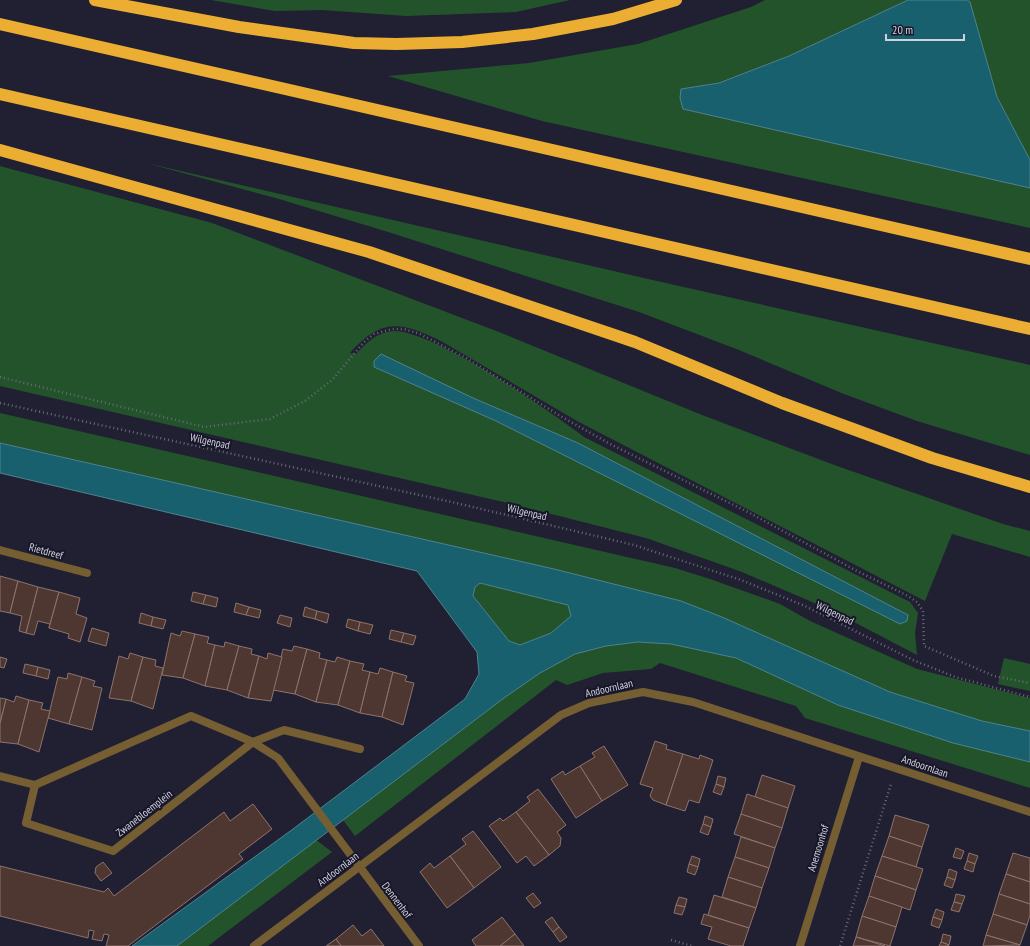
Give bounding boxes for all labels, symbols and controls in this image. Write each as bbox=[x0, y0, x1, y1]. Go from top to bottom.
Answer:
scale bar bbox=[886, 16, 964, 42]
text: 20 m bbox=[892, 22, 913, 37]
street label: Wilgenpad bbox=[189, 430, 231, 452]
street label: Wilgenpad bbox=[506, 501, 548, 523]
street label: Rietdreef bbox=[27, 540, 66, 563]
street label: Wilgenpad bbox=[814, 598, 856, 628]
street label: Andoornlaan bbox=[584, 676, 634, 700]
street label: Andoornlaan bbox=[900, 752, 950, 781]
street label: Zwanebloemplein bbox=[113, 787, 175, 839]
street label: Anemoonhof bbox=[804, 822, 832, 873]
street label: Andoornlaan bbox=[314, 849, 362, 889]
street label: Dennenhof bbox=[379, 879, 416, 922]

